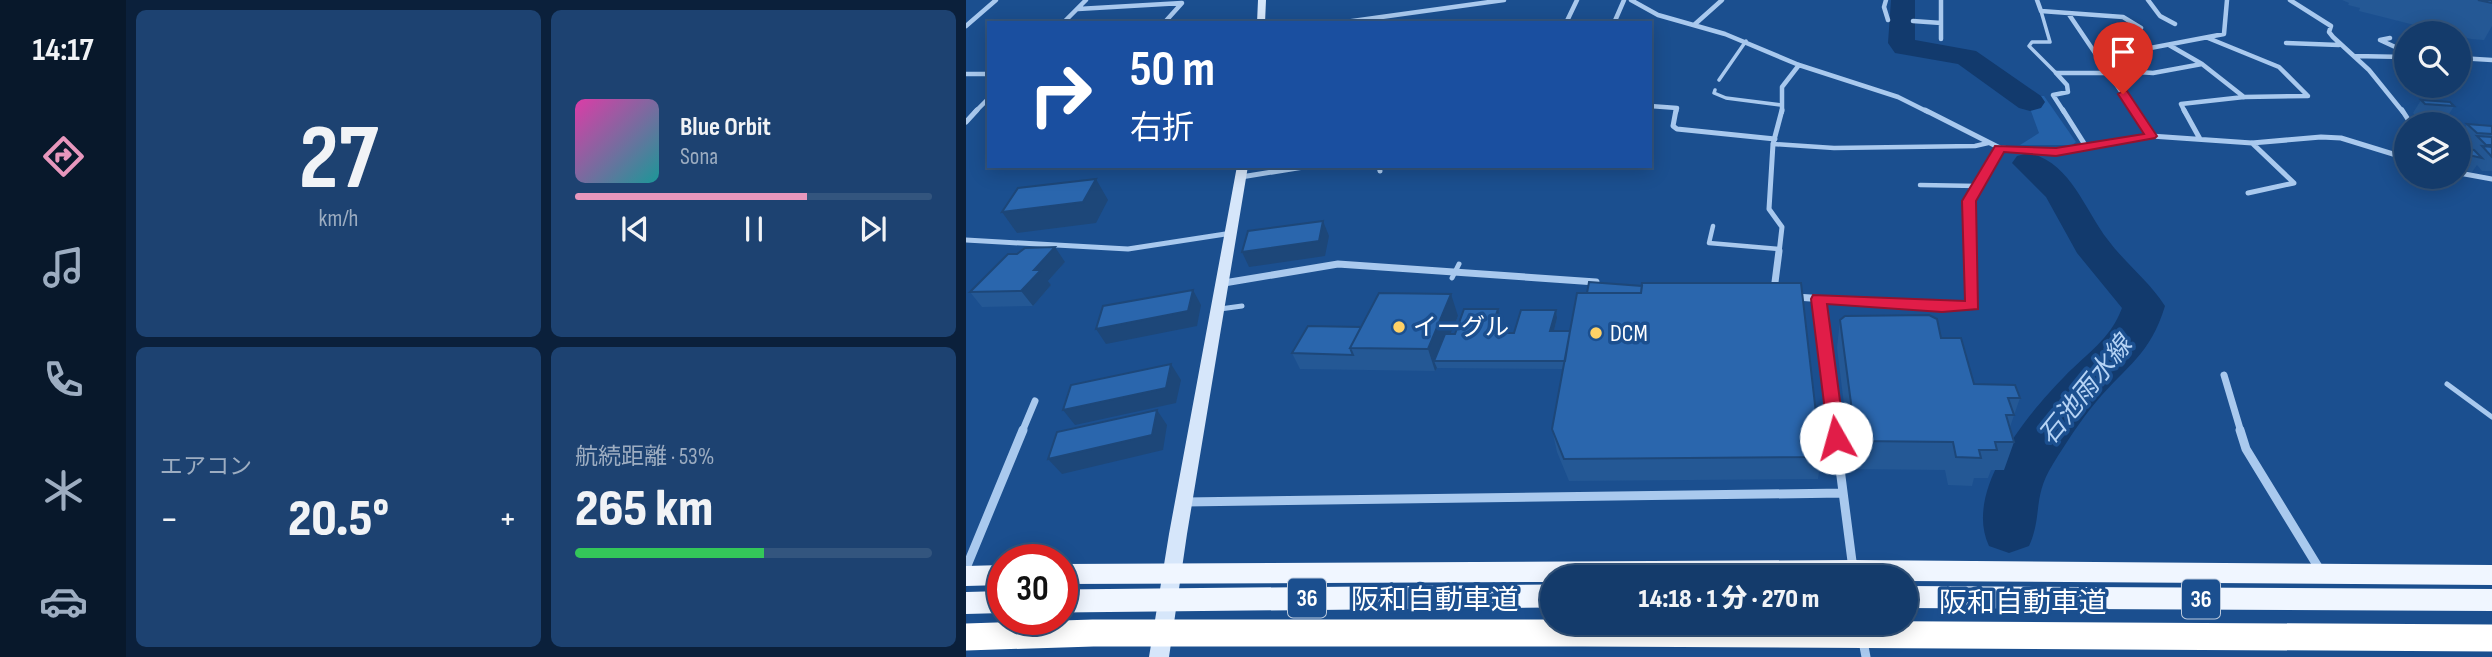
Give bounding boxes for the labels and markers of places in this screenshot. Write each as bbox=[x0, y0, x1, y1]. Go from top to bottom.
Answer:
pin bbox=[2093, 22, 2153, 94]
place label: イーグル bbox=[1413, 313, 1509, 342]
marker: イーグル bbox=[1391, 319, 1407, 335]
place label: DCM bbox=[1610, 319, 1648, 348]
marker: DCM bbox=[1588, 325, 1604, 341]

